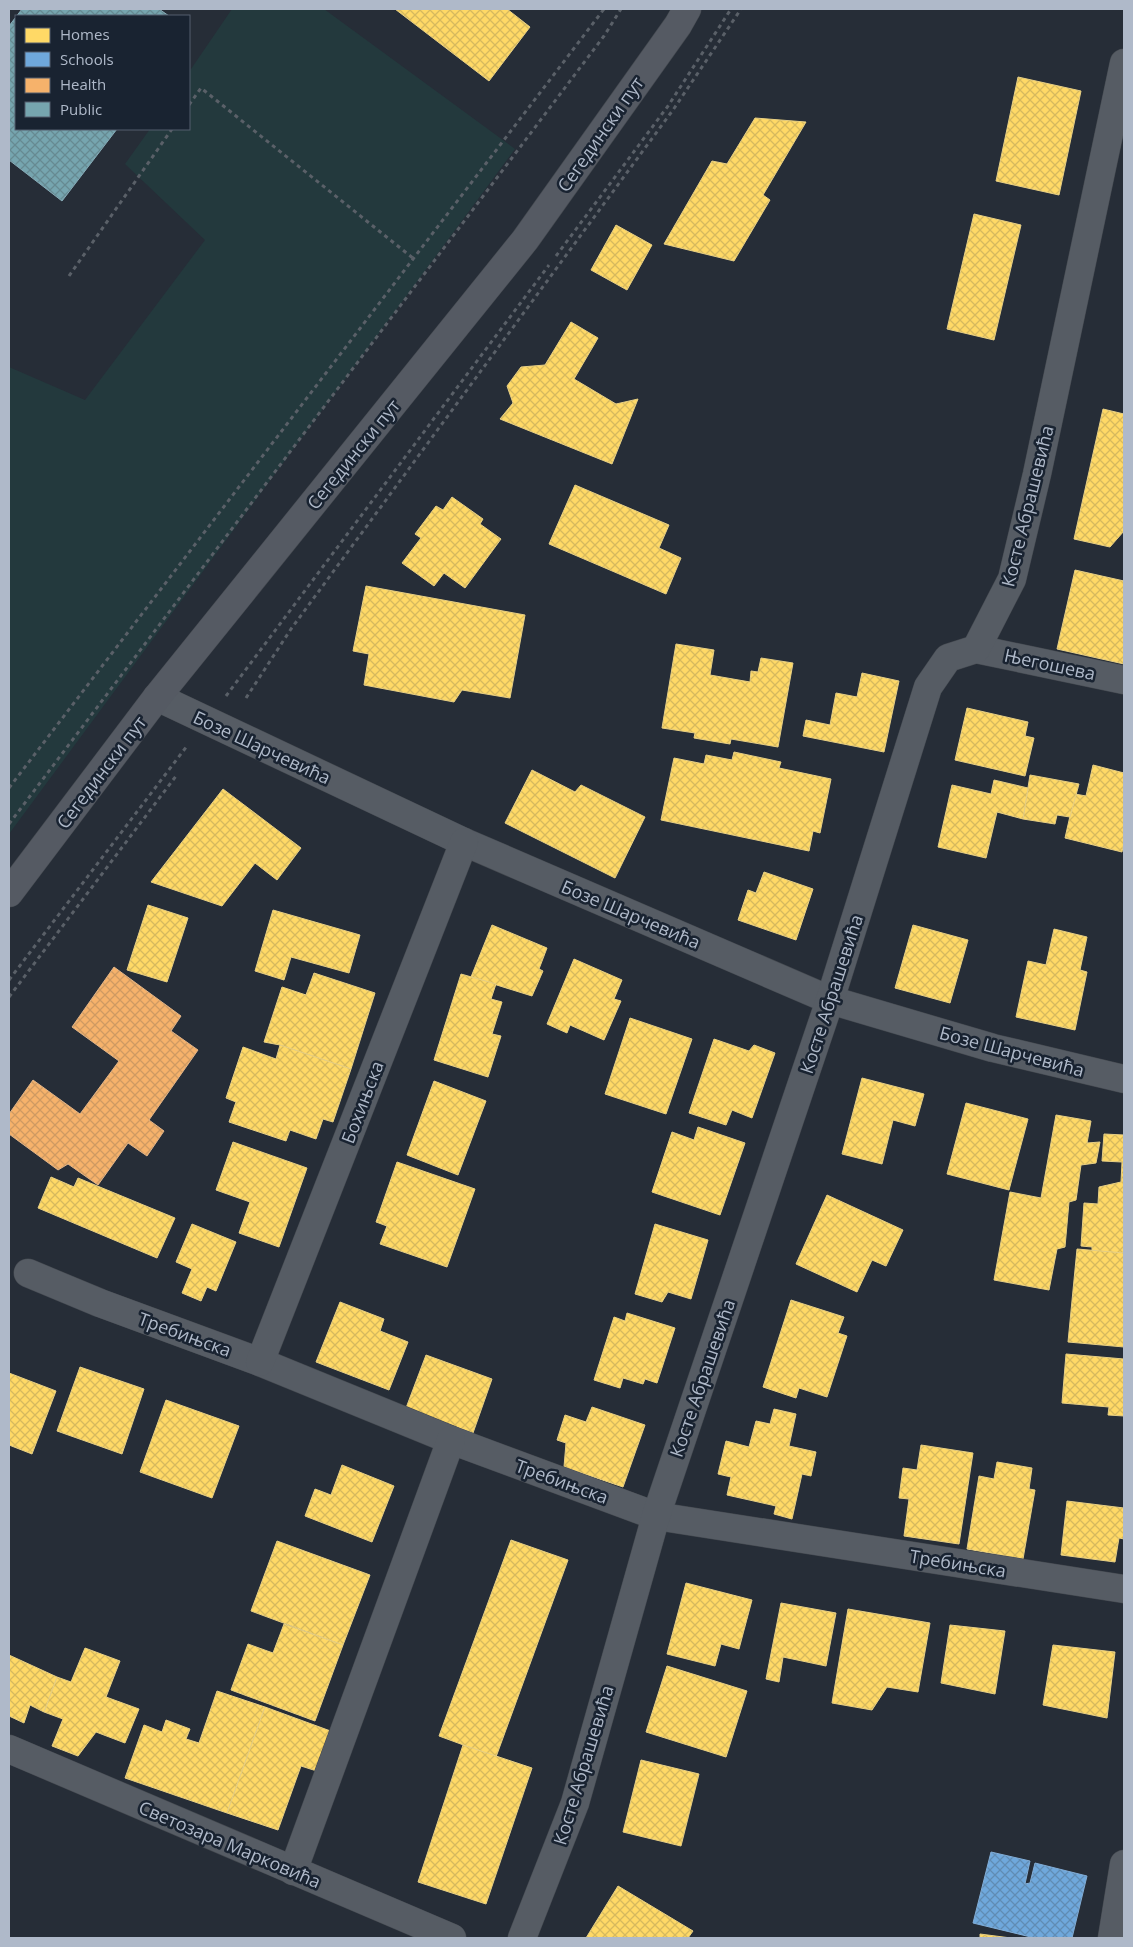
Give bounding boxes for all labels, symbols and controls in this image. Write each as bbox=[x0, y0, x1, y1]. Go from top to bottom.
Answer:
legend bbox=[15, 15, 190, 130]
text: Homes bbox=[60, 24, 110, 44]
text: Schools bbox=[60, 49, 114, 69]
street label: Сегедински пут bbox=[551, 71, 649, 196]
text: Health bbox=[60, 74, 106, 94]
text: Public bbox=[60, 99, 102, 119]
street label: Сегедински пут bbox=[301, 394, 405, 514]
street label: Косте Абрашевића bbox=[995, 423, 1059, 589]
street label: Његошева bbox=[1002, 643, 1098, 685]
street label: Бозе Шарчевића bbox=[190, 705, 334, 789]
street label: Сегедински пут bbox=[51, 710, 152, 833]
street label: Бозе Шарчевића bbox=[558, 874, 704, 954]
street label: Косте Абрашевића bbox=[794, 911, 868, 1077]
street label: Бозе Шарчевића bbox=[937, 1020, 1087, 1082]
street label: Бохињска bbox=[335, 1057, 389, 1147]
street label: Косте Абрашевића bbox=[664, 1296, 740, 1460]
street label: Требињска bbox=[135, 1306, 235, 1362]
street label: Требињска bbox=[512, 1453, 612, 1509]
street label: Требињска bbox=[908, 1544, 1008, 1582]
street label: Косте Абрашевића bbox=[547, 1682, 619, 1848]
street label: Светозара Марковића bbox=[135, 1795, 325, 1893]

